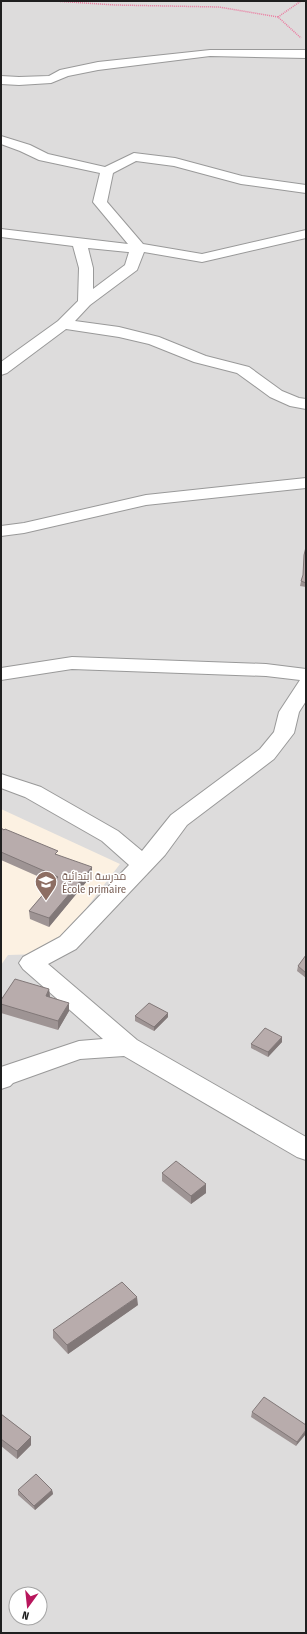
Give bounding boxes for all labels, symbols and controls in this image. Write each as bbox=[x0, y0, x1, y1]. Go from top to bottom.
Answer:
school or university icon: مدرسة ابتدائية École primaire bbox=[33, 869, 59, 902]
place label: مدرسة ابتدائية École primaire bbox=[62, 870, 126, 896]
north arrow bbox=[8, 1586, 48, 1626]
text: N bbox=[21, 1608, 30, 1622]

